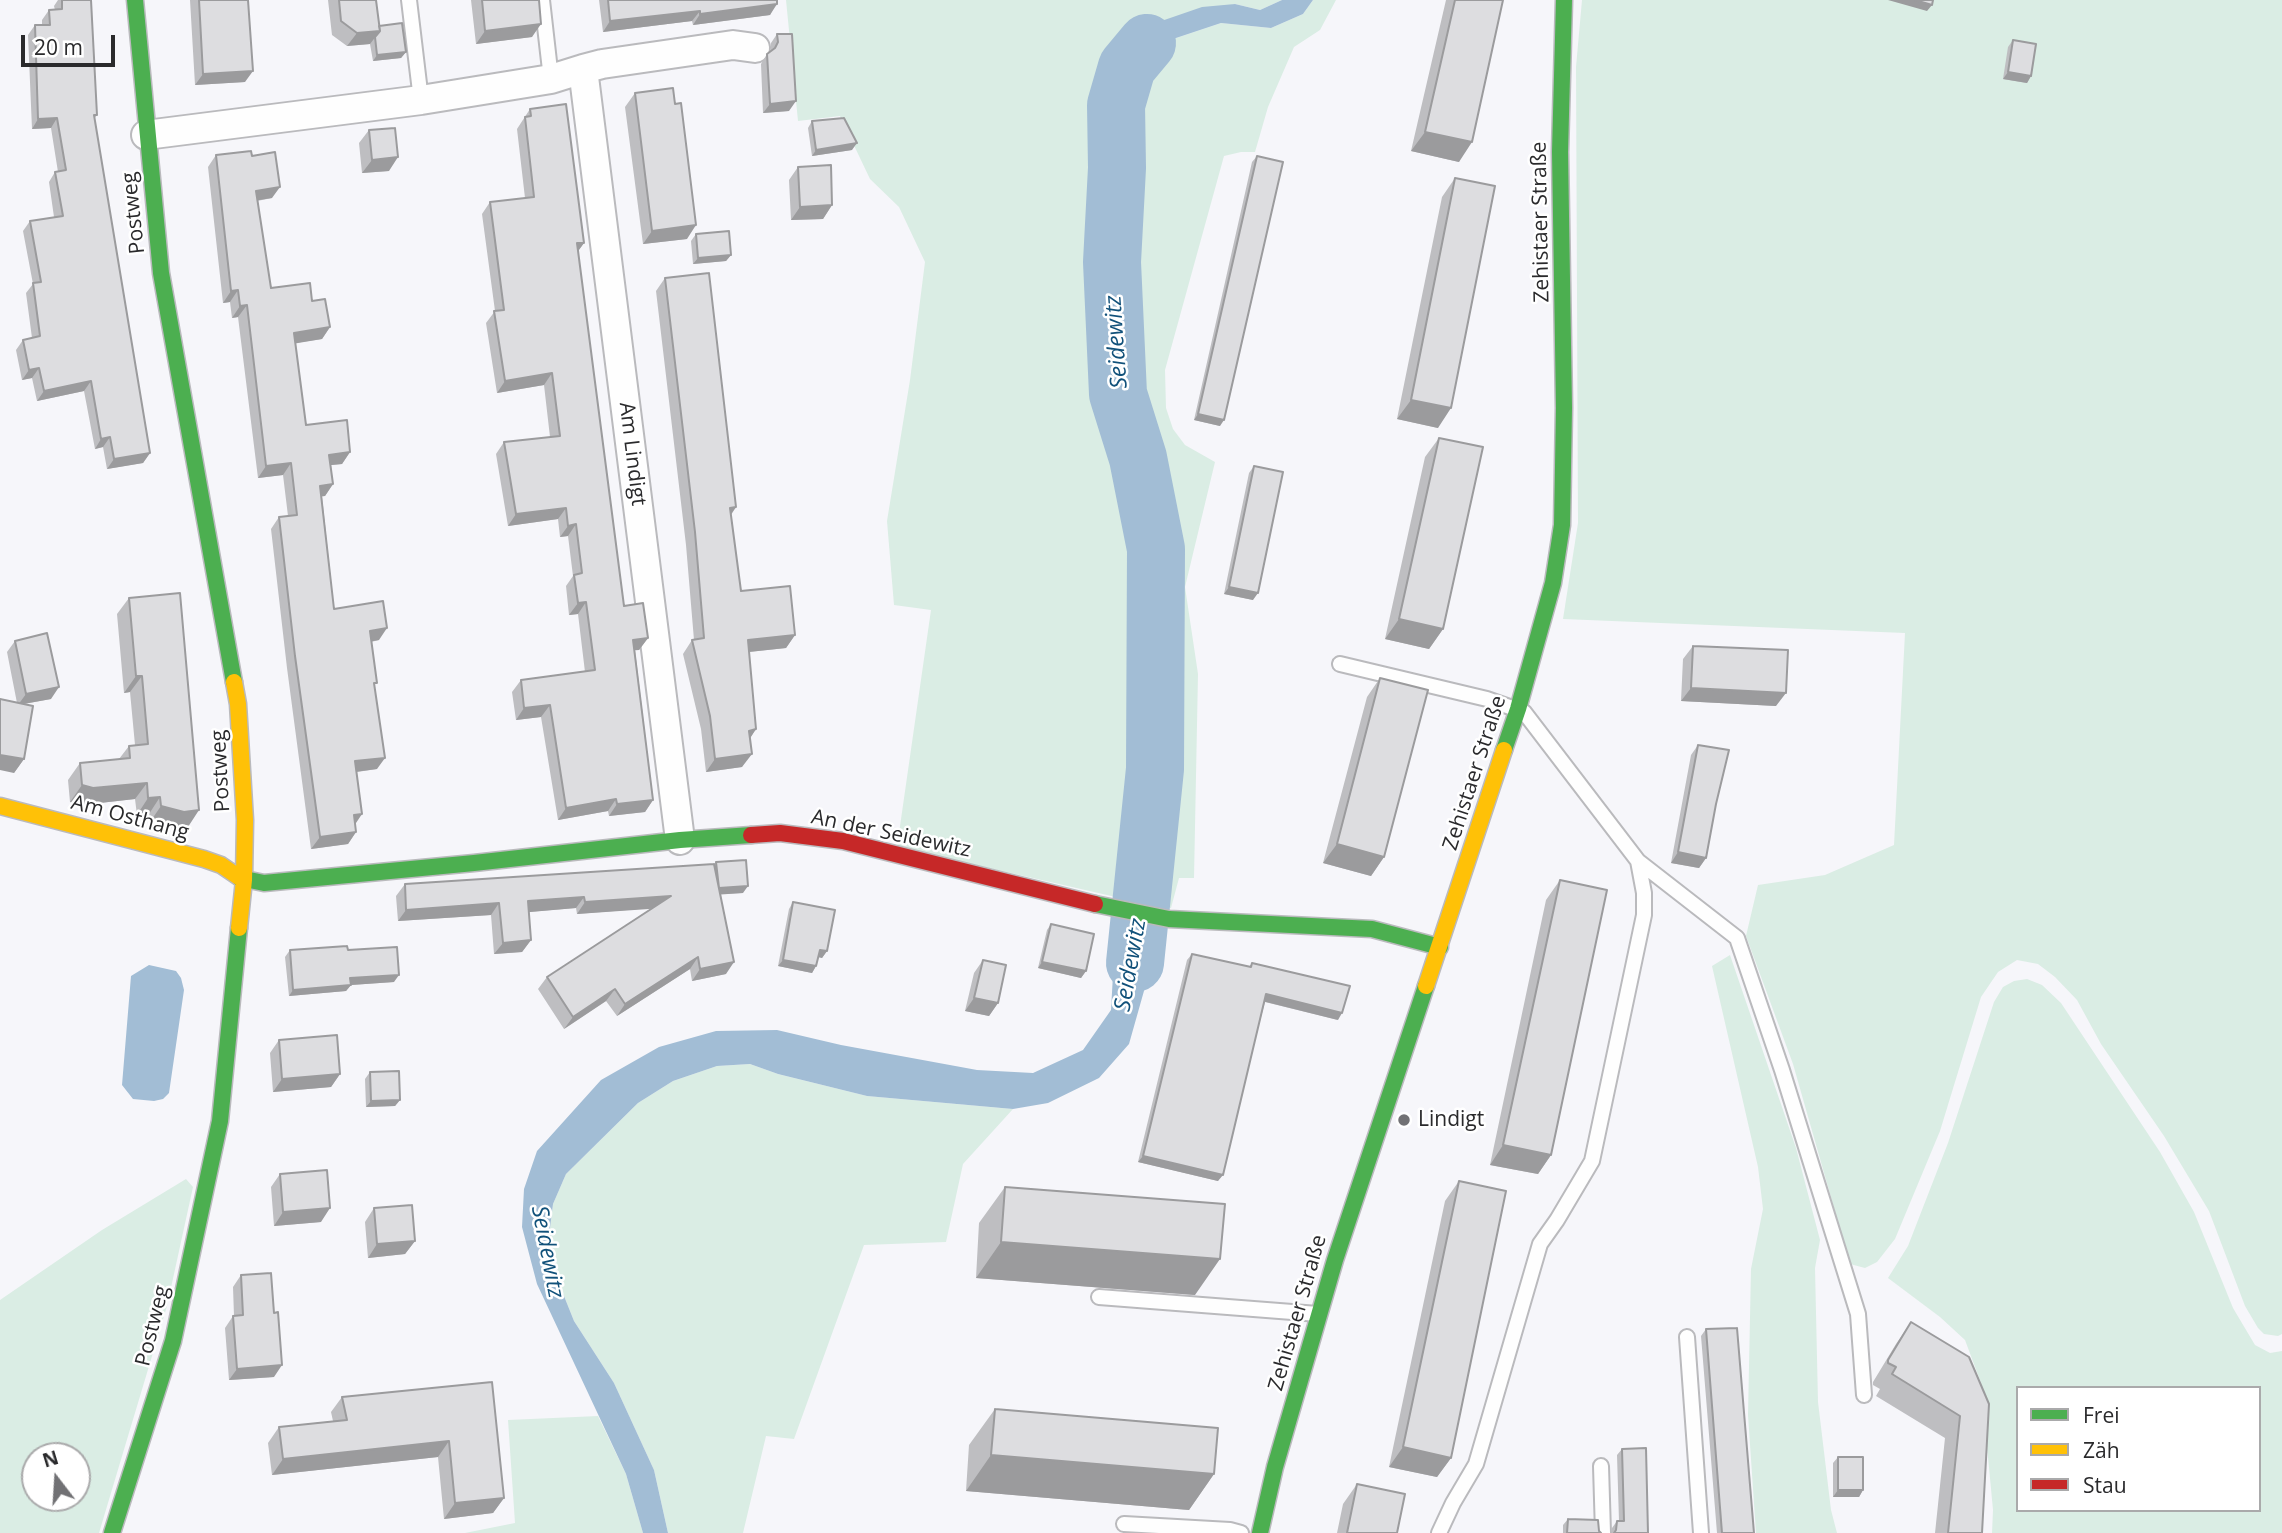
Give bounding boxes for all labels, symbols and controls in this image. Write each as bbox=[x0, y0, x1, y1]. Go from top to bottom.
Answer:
scale bar bbox=[24, 21, 119, 65]
text: 20 m bbox=[34, 33, 83, 61]
street label: Zehistaer Straße bbox=[1527, 141, 1555, 303]
street label: Postweg bbox=[117, 171, 151, 255]
water label: Seidewitz bbox=[1100, 294, 1134, 390]
street label: Am Lindigt bbox=[613, 401, 651, 507]
street label: Zehistaer Straße bbox=[1438, 692, 1512, 854]
street label: Postweg bbox=[206, 729, 236, 813]
street label: Am Osthang bbox=[68, 790, 192, 846]
street label: An der Seidewitz bbox=[809, 805, 973, 863]
water label: Seidewitz bbox=[1109, 916, 1153, 1014]
place label: Lindigt bbox=[1418, 1107, 1484, 1133]
marker: Lindigt bbox=[1396, 1112, 1412, 1128]
water label: Seidewitz bbox=[525, 1203, 569, 1301]
street label: Zehistaer Straße bbox=[1264, 1232, 1332, 1394]
street label: Postweg bbox=[131, 1283, 175, 1369]
legend bbox=[2016, 1386, 2261, 1512]
text: Frei bbox=[2083, 1401, 2120, 1429]
text: Zäh bbox=[2083, 1436, 2120, 1464]
north arrow bbox=[21, 1442, 91, 1512]
text: N bbox=[39, 1444, 62, 1474]
text: Stau bbox=[2083, 1471, 2127, 1499]

